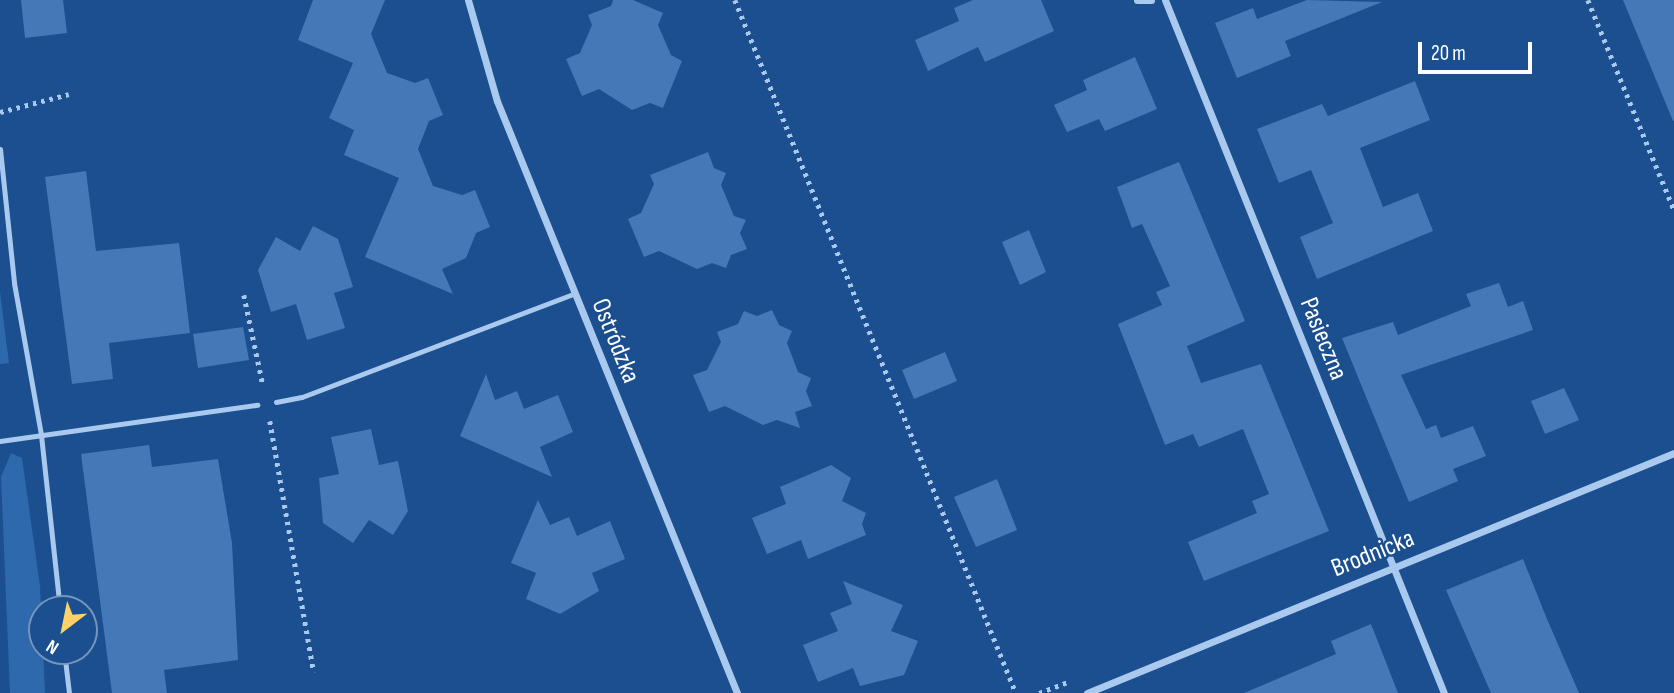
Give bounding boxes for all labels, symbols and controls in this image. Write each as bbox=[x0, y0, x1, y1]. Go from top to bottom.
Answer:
scale bar bbox=[1422, 28, 1536, 72]
text: 20 m bbox=[1431, 41, 1466, 66]
street label: Pasieczna bbox=[1292, 293, 1354, 385]
street label: Ostródzka bbox=[584, 294, 646, 388]
street label: Brodnicka bbox=[1327, 523, 1419, 585]
north arrow bbox=[28, 595, 98, 665]
text: N bbox=[42, 634, 63, 659]

